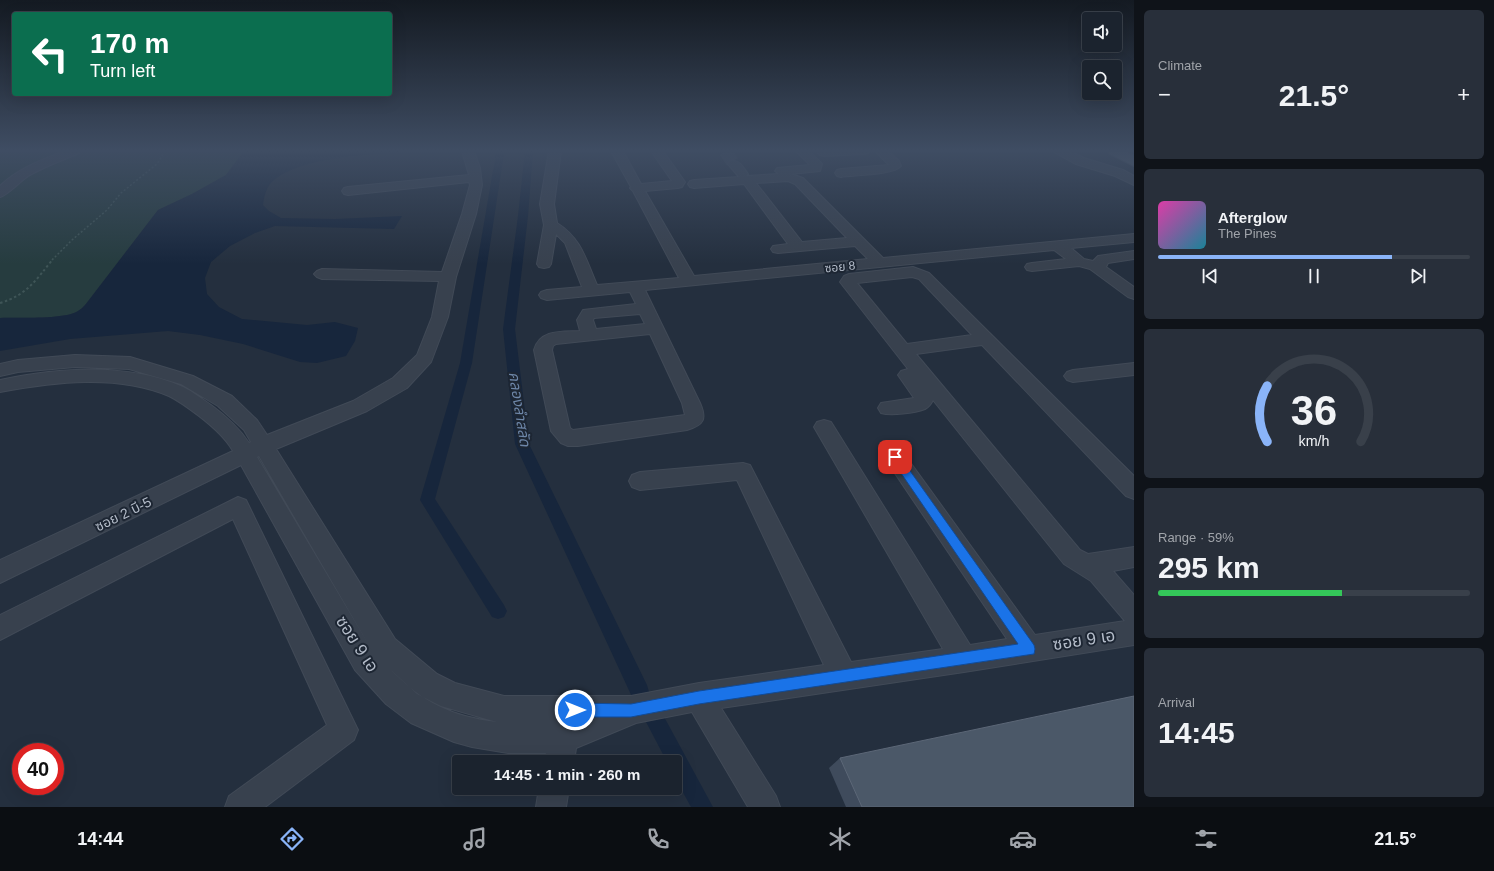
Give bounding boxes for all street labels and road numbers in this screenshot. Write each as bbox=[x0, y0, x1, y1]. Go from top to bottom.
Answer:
street label: ซอย 8 bbox=[824, 258, 856, 276]
street label: ซอย 2 บี-5 bbox=[92, 493, 154, 534]
street label: ซอย 9 เอ bbox=[332, 612, 382, 676]
street label: ซอย 9 เอ bbox=[1051, 626, 1117, 654]

